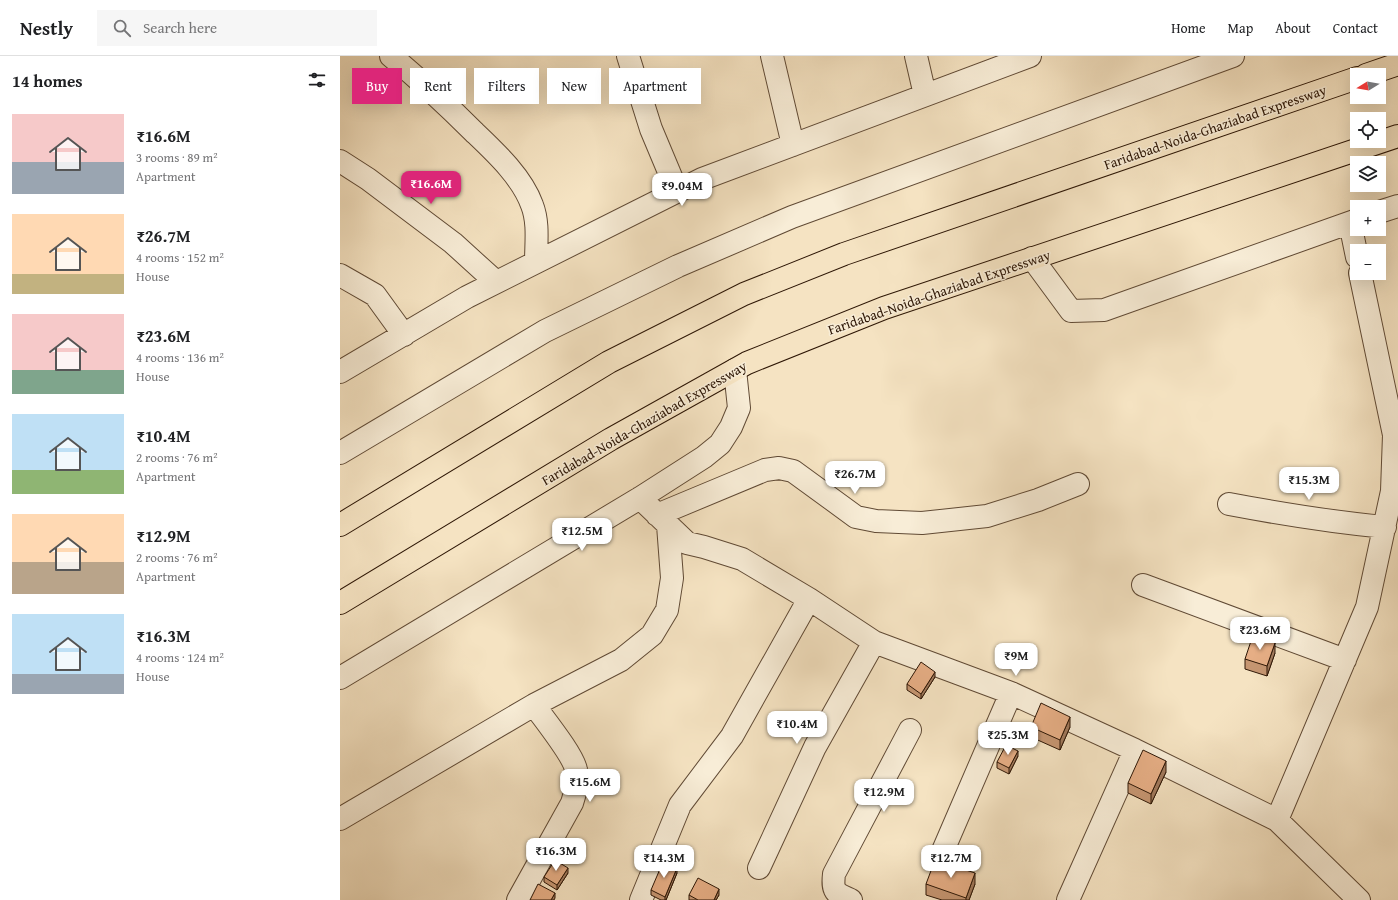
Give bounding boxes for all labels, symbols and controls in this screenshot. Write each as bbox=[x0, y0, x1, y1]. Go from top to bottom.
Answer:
search box bbox=[97, 10, 377, 46]
text: Nestly bbox=[20, 14, 73, 42]
icon: search bbox=[111, 17, 133, 39]
text: Search here bbox=[143, 17, 217, 38]
text: Home bbox=[1171, 18, 1206, 38]
text: Map bbox=[1228, 18, 1253, 38]
text: About bbox=[1275, 18, 1311, 38]
text: Contact bbox=[1333, 18, 1378, 38]
text: 14 homes bbox=[12, 68, 83, 93]
chip: Buy bbox=[352, 68, 402, 104]
chip: Rent bbox=[410, 68, 466, 104]
chip: Filters bbox=[474, 68, 539, 104]
chip: New bbox=[547, 68, 601, 104]
chip: Apartment bbox=[609, 68, 701, 104]
north arrow bbox=[1350, 68, 1386, 104]
map controls bbox=[1350, 68, 1386, 280]
icon: filters bbox=[306, 69, 328, 91]
street label: Faridabad-Noida-Ghaziabad Expressway bbox=[1101, 79, 1329, 175]
button: locate bbox=[1350, 112, 1386, 148]
text: ₹16.6M bbox=[136, 123, 191, 148]
icon: home bbox=[44, 130, 92, 178]
text: 3 rooms · 89 m² bbox=[136, 148, 218, 167]
button: layers bbox=[1350, 156, 1386, 192]
text: Apartment bbox=[136, 167, 196, 186]
pin: ₹16.6M bbox=[398, 171, 464, 205]
pin: ₹9.04M bbox=[649, 173, 715, 207]
text: ₹16.6M bbox=[410, 174, 452, 193]
text: ₹9.04M bbox=[661, 176, 703, 195]
button: + bbox=[1350, 200, 1386, 236]
text: ₹26.7M bbox=[136, 223, 191, 248]
icon: home bbox=[44, 230, 92, 278]
street label: Faridabad-Noida-Ghaziabad Expressway bbox=[825, 244, 1053, 340]
button: − bbox=[1350, 244, 1386, 280]
text: 4 rooms · 152 m² bbox=[136, 248, 224, 267]
text: House bbox=[136, 267, 170, 286]
text: ₹23.6M bbox=[136, 323, 191, 348]
icon: home bbox=[44, 330, 92, 378]
text: 4 rooms · 136 m² bbox=[136, 348, 224, 367]
street label: Faridabad-Noida-Ghaziabad Expressway bbox=[538, 356, 750, 490]
text: House bbox=[136, 367, 170, 386]
text: ₹10.4M bbox=[136, 423, 191, 448]
icon: home bbox=[44, 430, 92, 478]
text: 2 rooms · 76 m² bbox=[136, 448, 218, 467]
pin: ₹26.7M bbox=[822, 461, 888, 495]
text: ₹26.7M bbox=[834, 464, 876, 483]
text: Apartment bbox=[136, 467, 196, 486]
pin: ₹15.3M bbox=[1276, 467, 1342, 501]
text: ₹15.3M bbox=[1288, 470, 1330, 489]
pin: ₹12.5M bbox=[549, 518, 615, 552]
text: ₹12.5M bbox=[561, 521, 603, 540]
text: ₹12.9M bbox=[136, 523, 191, 548]
icon: home bbox=[44, 530, 92, 578]
text: 2 rooms · 76 m² bbox=[136, 548, 218, 567]
text: Apartment bbox=[136, 567, 196, 586]
pin: ₹23.6M bbox=[1227, 617, 1293, 651]
text: ₹23.6M bbox=[1239, 620, 1281, 639]
text: ₹16.3M bbox=[136, 623, 191, 648]
icon: home bbox=[44, 630, 92, 678]
pin: ₹9M bbox=[997, 643, 1035, 677]
text: ₹9M bbox=[1004, 646, 1028, 665]
text: 4 rooms · 124 m² bbox=[136, 648, 224, 667]
text: House bbox=[136, 667, 170, 686]
pin: ₹10.4M bbox=[764, 711, 830, 745]
text: ₹10.4M bbox=[776, 714, 818, 733]
pin: ₹25.3M bbox=[975, 722, 1041, 756]
text: ₹25.3M bbox=[987, 725, 1029, 744]
pin: ₹15.6M bbox=[557, 769, 623, 803]
text: ₹15.6M bbox=[569, 772, 611, 791]
pin: ₹12.9M bbox=[851, 779, 917, 813]
text: ₹12.9M bbox=[863, 782, 905, 801]
pin: ₹16.3M bbox=[523, 838, 589, 872]
text: ₹16.3M bbox=[535, 841, 577, 860]
pin: ₹14.3M bbox=[631, 845, 697, 879]
pin: ₹12.7M bbox=[918, 845, 984, 879]
text: ₹14.3M bbox=[643, 848, 685, 867]
text: ₹12.7M bbox=[930, 848, 972, 867]

